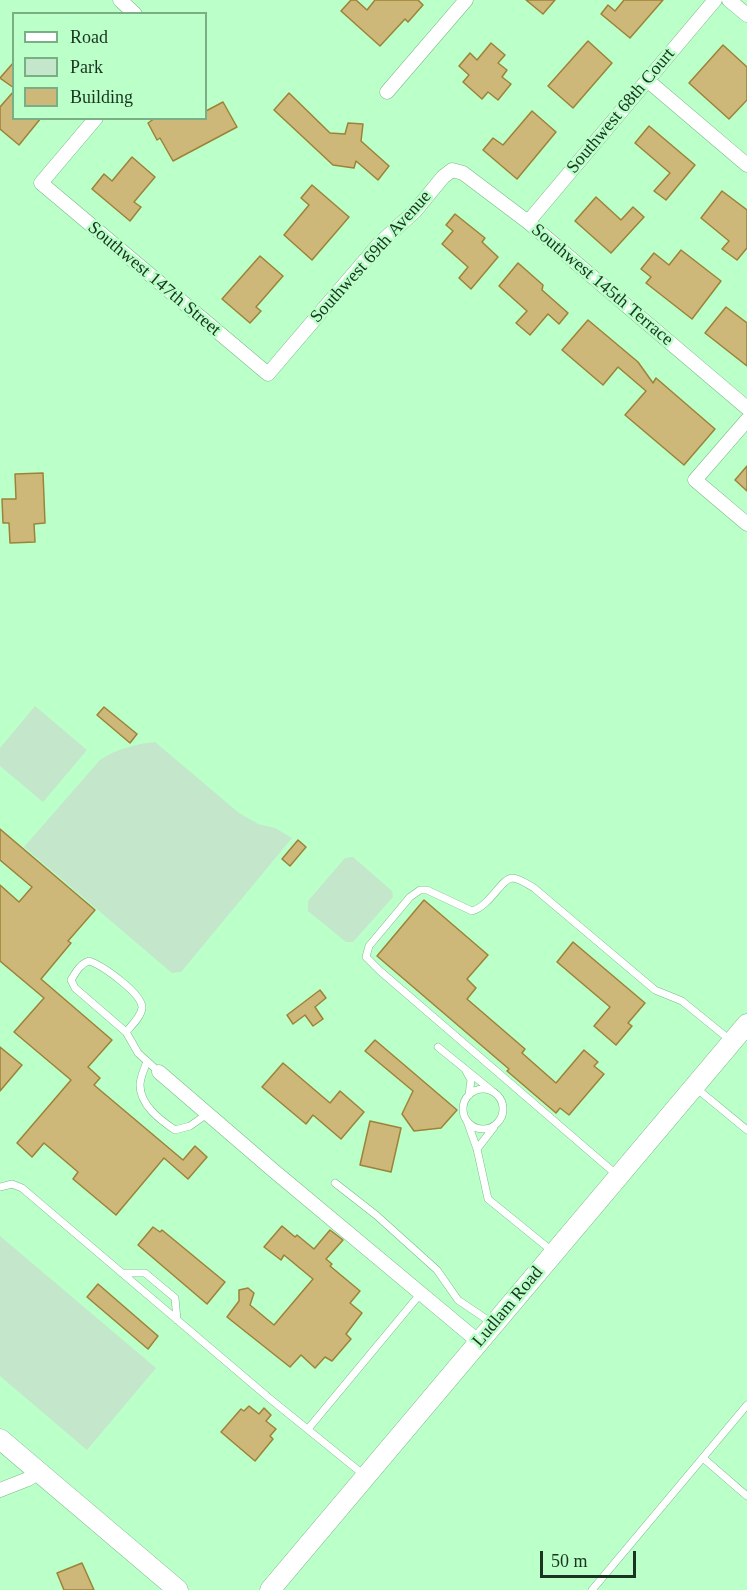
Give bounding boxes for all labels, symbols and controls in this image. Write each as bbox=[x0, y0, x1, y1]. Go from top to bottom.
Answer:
legend bbox=[12, 12, 207, 120]
text: Road bbox=[70, 27, 108, 47]
street label: Southwest 68th Court bbox=[562, 44, 680, 178]
text: Park bbox=[70, 57, 103, 77]
text: Building bbox=[70, 87, 133, 107]
street label: Southwest 69th Avenue bbox=[306, 186, 436, 328]
street label: Southwest 147th Street bbox=[83, 217, 225, 341]
street label: Southwest 145th Terrace bbox=[527, 219, 677, 351]
street label: Ludlam Road bbox=[468, 1262, 548, 1352]
scale bar bbox=[543, 1539, 639, 1577]
text: 50 m bbox=[551, 1551, 588, 1571]

